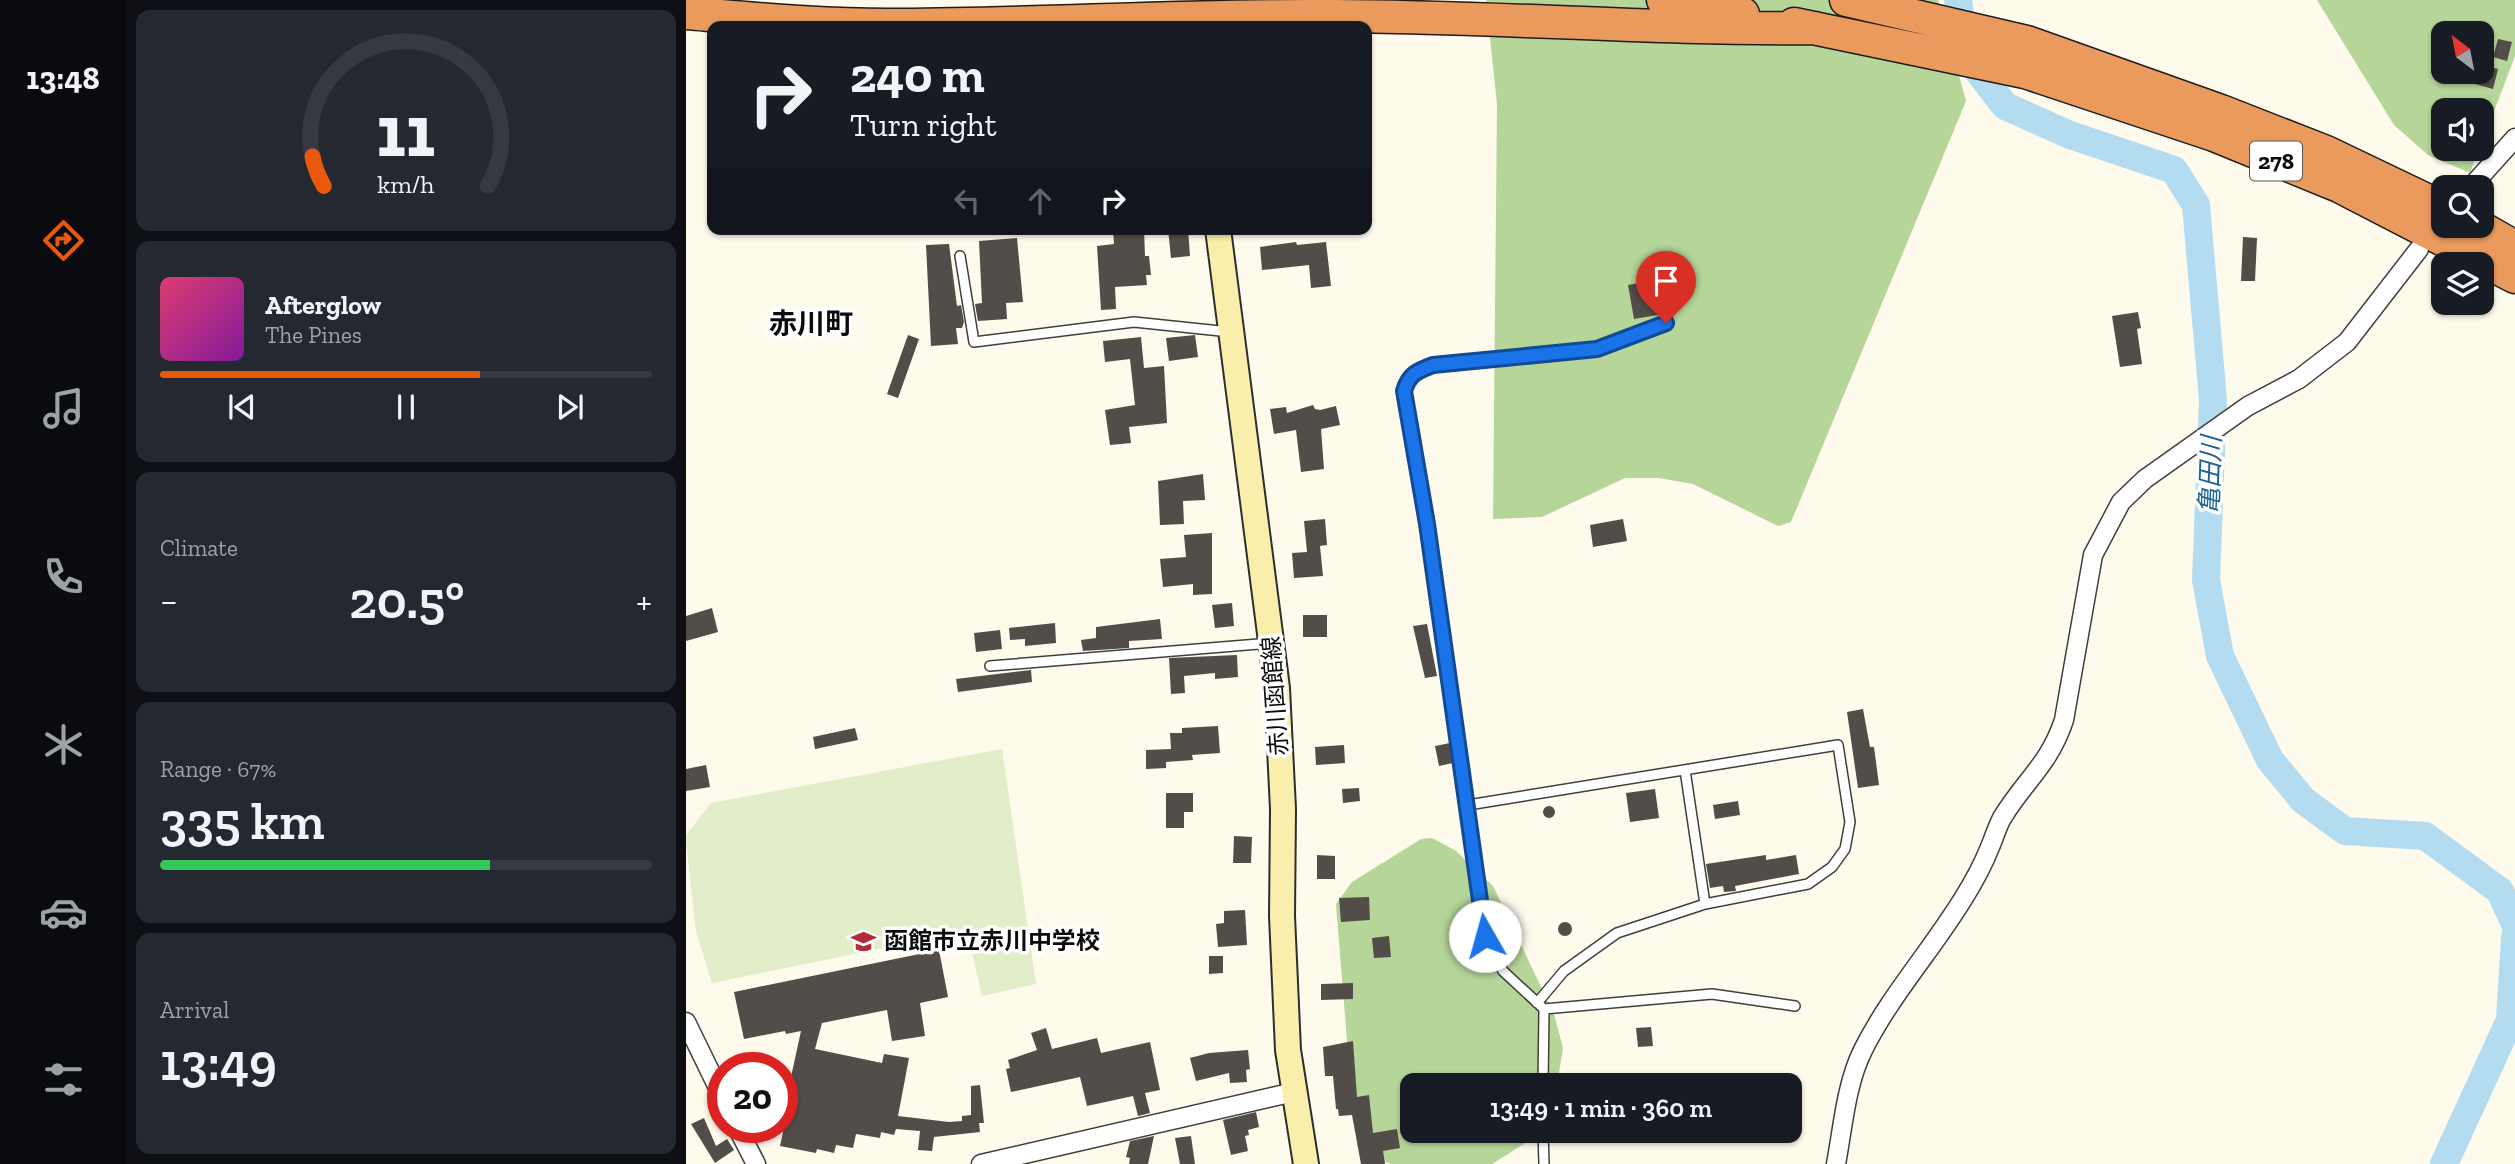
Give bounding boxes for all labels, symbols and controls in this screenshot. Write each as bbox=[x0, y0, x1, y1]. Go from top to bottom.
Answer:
north arrow bbox=[2431, 21, 2494, 84]
map controls bbox=[2431, 21, 2494, 315]
text: 240 m bbox=[850, 46, 985, 105]
icon: right bbox=[735, 49, 826, 140]
text: 13:48 bbox=[26, 59, 100, 97]
text: 11 bbox=[377, 88, 435, 176]
button: sound bbox=[2431, 98, 2494, 161]
text: Turn right bbox=[850, 106, 997, 144]
road number: 278 bbox=[2250, 142, 2302, 180]
text: km/h bbox=[377, 169, 435, 199]
button: search bbox=[2431, 175, 2494, 238]
icon: left bbox=[948, 182, 986, 220]
icon: ahead bbox=[1021, 182, 1059, 220]
icon: right bbox=[1094, 182, 1132, 220]
icon: directions bbox=[39, 216, 88, 265]
pin bbox=[1636, 251, 1696, 323]
button: layers bbox=[2431, 252, 2494, 315]
icon: arrive bbox=[1647, 262, 1685, 300]
text: Afterglow bbox=[265, 289, 381, 321]
district label: 赤川町 bbox=[769, 307, 853, 340]
text: The Pines bbox=[265, 321, 362, 349]
icon: music bbox=[39, 384, 88, 433]
icon: previous bbox=[223, 388, 261, 426]
icon: pause bbox=[387, 388, 425, 426]
icon: next bbox=[551, 388, 589, 426]
water label: 亀田川 bbox=[2193, 432, 2227, 515]
text: Climate bbox=[160, 534, 238, 562]
icon: phone bbox=[39, 552, 88, 601]
text: 20.5° bbox=[349, 569, 465, 631]
text: − bbox=[160, 578, 178, 624]
text: + bbox=[636, 578, 652, 624]
street label: 赤川函館線 bbox=[1256, 635, 1293, 757]
icon: climate bbox=[39, 720, 88, 769]
text: Range · 67% bbox=[160, 755, 276, 783]
text: 335 km bbox=[160, 790, 324, 852]
icon: car bbox=[39, 888, 88, 937]
position arrow bbox=[1448, 899, 1522, 973]
place label: 函館市立赤川中学校 bbox=[884, 926, 1100, 955]
school or university icon: 函館市立赤川中学校 bbox=[850, 927, 878, 955]
text: Arrival bbox=[160, 996, 229, 1024]
text: 13:49 bbox=[160, 1031, 277, 1093]
speed limit sign: 20 bbox=[707, 1052, 798, 1143]
icon: filters bbox=[39, 1055, 88, 1104]
text: 13:49 · 1 min · 360 m bbox=[1490, 1092, 1712, 1124]

